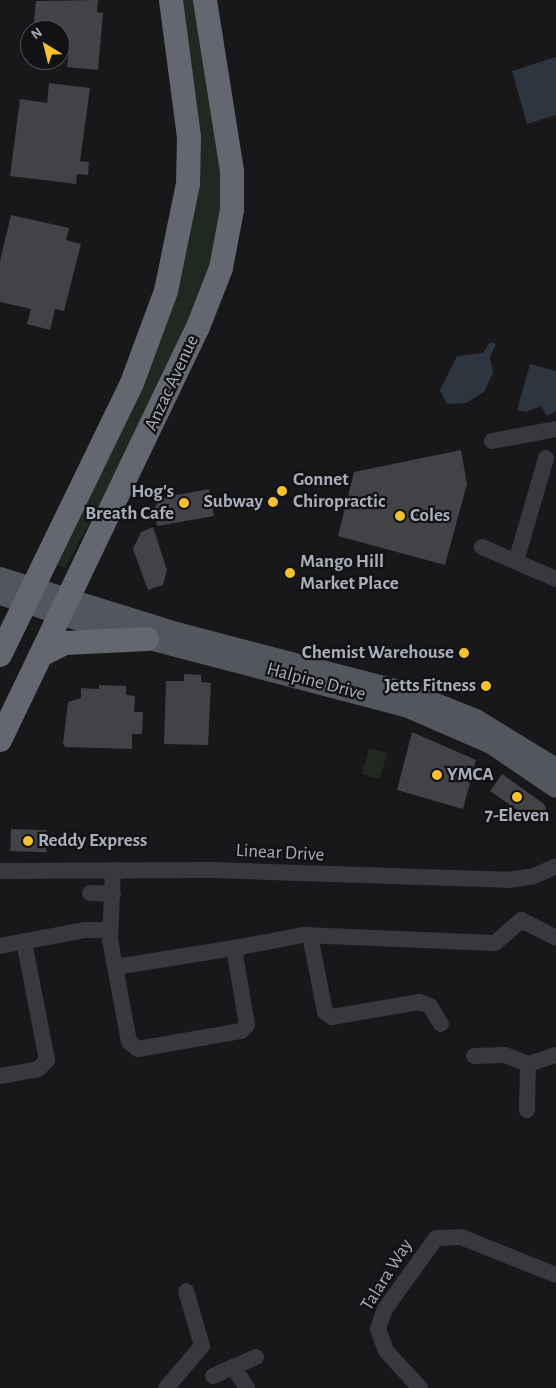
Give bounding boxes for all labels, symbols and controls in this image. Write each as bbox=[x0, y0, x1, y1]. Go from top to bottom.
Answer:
north arrow bbox=[20, 20, 70, 70]
text: N bbox=[29, 25, 45, 42]
street label: Anzac Avenue bbox=[140, 331, 204, 435]
place label: Gonnet Chiropractic bbox=[293, 469, 385, 513]
place label: Hog's Breath Cafe bbox=[85, 481, 174, 525]
marker: Gonnet Chiropractic bbox=[275, 484, 289, 498]
place label: Subway bbox=[203, 491, 263, 513]
marker: Subway bbox=[267, 496, 279, 508]
marker: Hog's Breath Cafe bbox=[178, 497, 190, 509]
place label: Coles bbox=[410, 505, 450, 527]
marker: Coles bbox=[394, 510, 406, 522]
place label: Mango Hill Market Place bbox=[300, 551, 399, 595]
marker: Mango Hill Market Place bbox=[284, 567, 296, 579]
place label: Chemist Warehouse bbox=[302, 642, 454, 664]
marker: Chemist Warehouse bbox=[458, 647, 470, 659]
street label: Halpine Drive bbox=[264, 658, 368, 706]
place label: Jetts Fitness bbox=[384, 675, 476, 697]
marker: Jetts Fitness bbox=[480, 680, 492, 692]
place label: YMCA bbox=[447, 764, 494, 786]
marker: YMCA bbox=[431, 769, 443, 781]
marker: 7-Eleven bbox=[511, 791, 523, 803]
place label: 7-Eleven bbox=[485, 805, 549, 827]
place label: Reddy Express bbox=[38, 830, 147, 852]
marker: Reddy Express bbox=[22, 835, 34, 847]
street label: Linear Drive bbox=[235, 839, 325, 867]
street label: Talara Way bbox=[356, 1235, 418, 1315]

